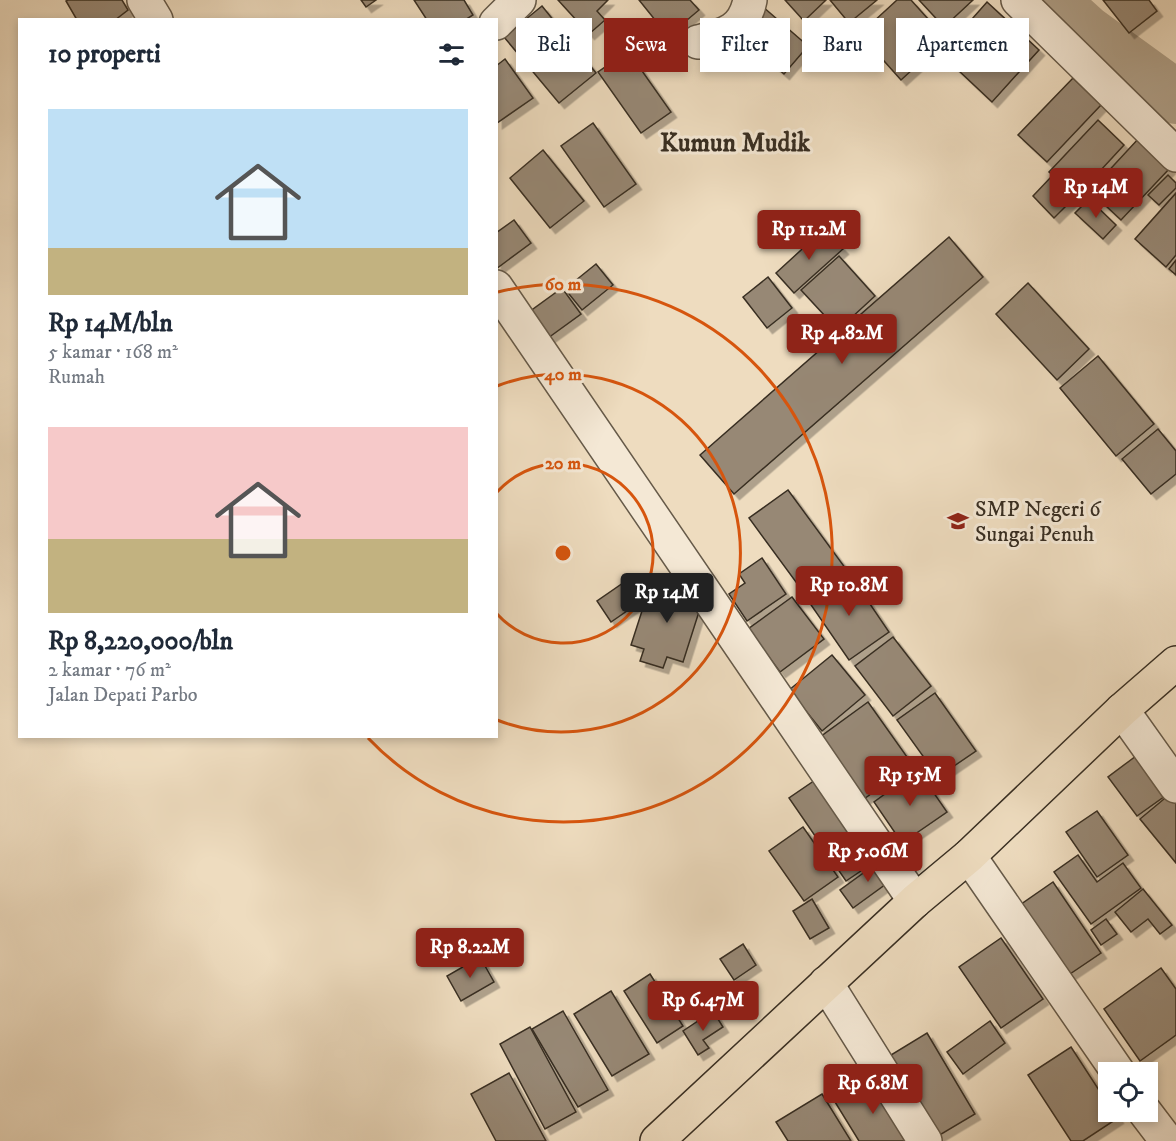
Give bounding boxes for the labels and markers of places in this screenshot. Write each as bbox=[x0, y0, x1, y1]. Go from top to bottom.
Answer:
pin: Rp 14M bbox=[1047, 168, 1145, 219]
pin: Rp 11.2M bbox=[747, 210, 871, 261]
pin: Rp 4.82M bbox=[780, 314, 904, 365]
place label: SMP Negeri 6 Sungai Penuh bbox=[975, 496, 1102, 548]
school or university icon: SMP Negeri 6 Sungai Penuh bbox=[946, 509, 970, 533]
centre of rings bbox=[553, 543, 573, 563]
pin: Rp 10.8M bbox=[787, 566, 911, 617]
pin: Rp 14M bbox=[618, 573, 716, 624]
pin: Rp 15M bbox=[861, 756, 959, 807]
pin: Rp 5.06M bbox=[806, 832, 930, 883]
pin: Rp 8.22M bbox=[408, 928, 532, 979]
pin: Rp 6.47M bbox=[641, 981, 765, 1032]
pin: Rp 6.8M bbox=[818, 1064, 928, 1115]

